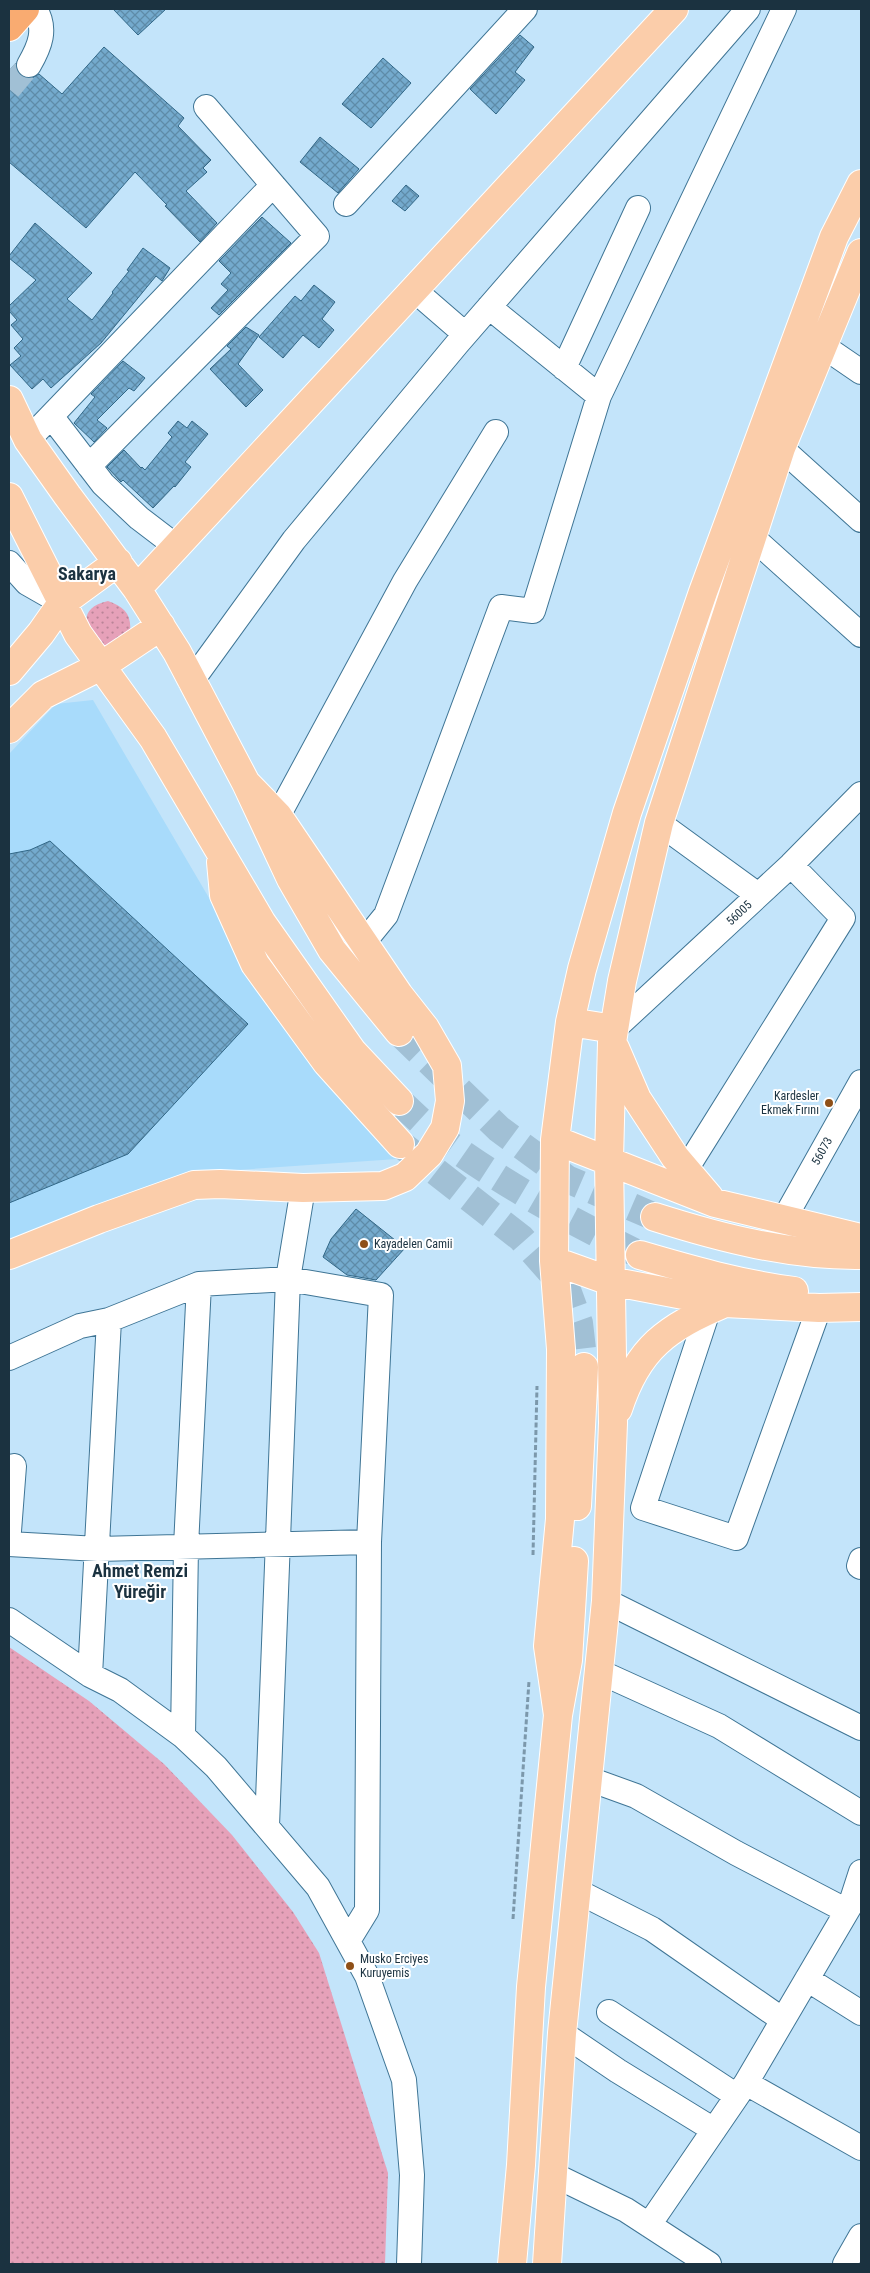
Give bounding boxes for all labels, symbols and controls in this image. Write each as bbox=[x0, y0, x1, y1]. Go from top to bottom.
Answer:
district label: Sakarya bbox=[58, 563, 116, 584]
street label: 56005 bbox=[723, 898, 755, 928]
place label: Kardesler Ekmek Fırını bbox=[761, 1089, 819, 1117]
marker: Kardesler Ekmek Fırını bbox=[823, 1097, 835, 1109]
street label: 56073 bbox=[809, 1135, 835, 1167]
place label: Kayadelen Camii bbox=[374, 1237, 452, 1251]
marker: Kayadelen Camii bbox=[358, 1238, 370, 1250]
district label: Ahmet Remzi Yüreğir bbox=[92, 1560, 188, 1602]
place label: Musko Erciyes Kuruyemis bbox=[360, 1952, 428, 1980]
marker: Musko Erciyes Kuruyemis bbox=[344, 1960, 356, 1972]

